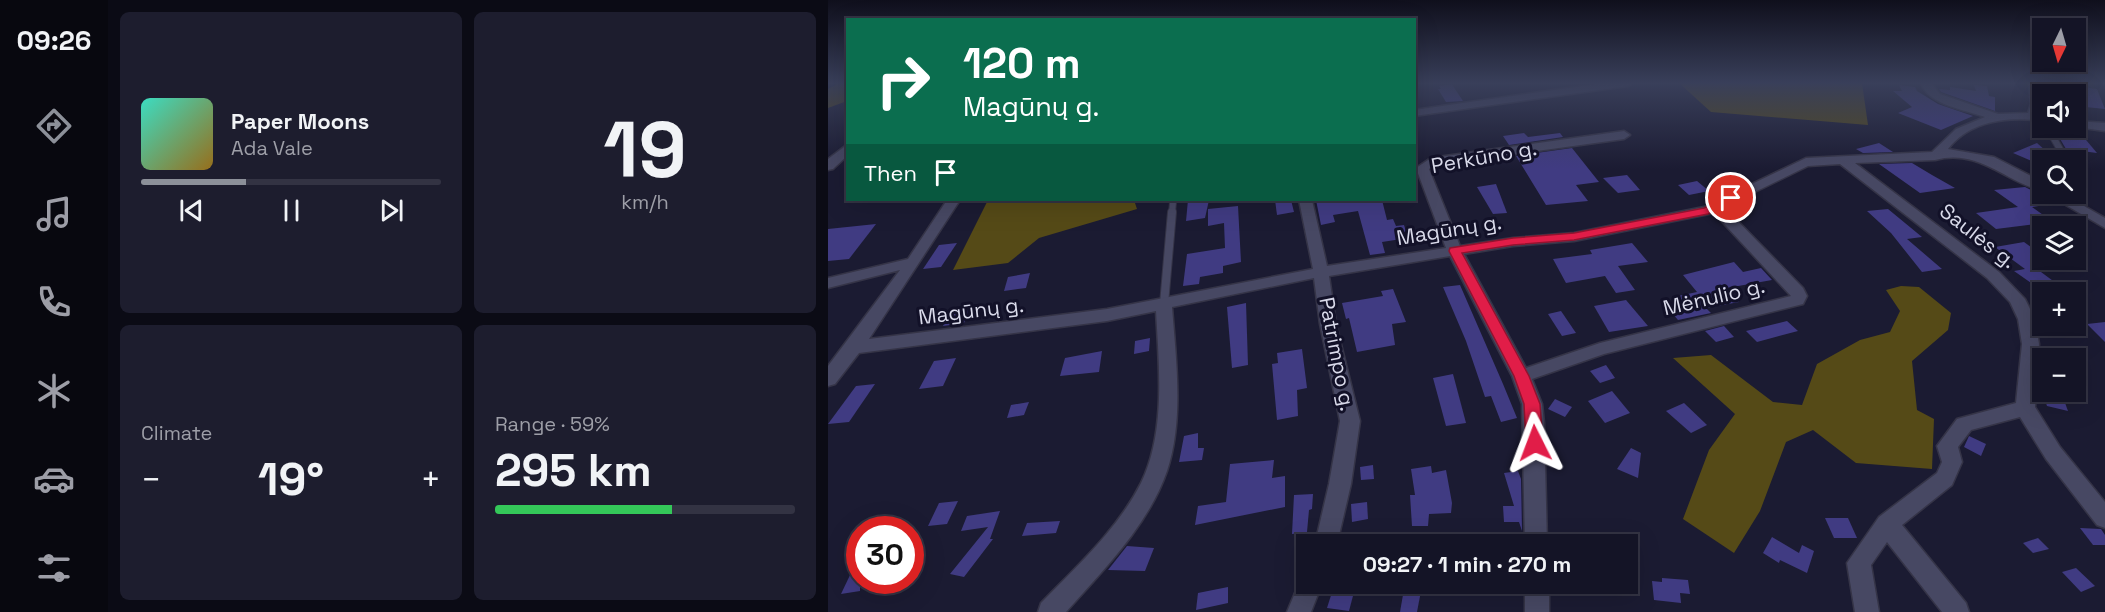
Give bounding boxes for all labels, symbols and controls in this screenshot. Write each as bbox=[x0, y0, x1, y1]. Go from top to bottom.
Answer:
north arrow bbox=[2032, 18, 2086, 72]
map controls bbox=[2032, 18, 2086, 402]
text: 09:26 bbox=[17, 23, 91, 58]
text: 120 m bbox=[963, 37, 1081, 90]
icon: right bbox=[864, 42, 942, 120]
button: sound bbox=[2032, 84, 2086, 138]
text: Magūnų g. bbox=[963, 89, 1099, 124]
text: 19 bbox=[603, 100, 687, 200]
icon: directions bbox=[33, 105, 75, 147]
text: Paper Moons bbox=[231, 107, 369, 135]
street label: Perkūno g. bbox=[1429, 134, 1539, 179]
text: Ada Vale bbox=[231, 135, 313, 161]
button: search bbox=[2032, 150, 2086, 204]
icon: arrive bbox=[929, 156, 962, 189]
text: Then bbox=[864, 159, 917, 187]
pin bbox=[1705, 172, 1756, 223]
icon: arrive bbox=[1714, 181, 1747, 214]
text: km/h bbox=[621, 189, 669, 215]
icon: music bbox=[33, 193, 75, 235]
icon: previous bbox=[175, 194, 208, 227]
icon: pause bbox=[275, 194, 308, 227]
icon: next bbox=[375, 194, 408, 227]
street label: Saulės g. bbox=[1934, 197, 2022, 274]
street label: Magūnų g. bbox=[1394, 208, 1503, 251]
button: layers bbox=[2032, 216, 2086, 270]
street label: Mėnulio g. bbox=[1660, 272, 1767, 321]
icon: phone bbox=[33, 281, 75, 323]
button: + bbox=[2032, 282, 2086, 336]
street label: Magūnų g. bbox=[917, 291, 1025, 330]
street label: Patrimpo g. bbox=[1313, 295, 1362, 413]
button: − bbox=[2032, 348, 2086, 402]
icon: climate bbox=[33, 370, 75, 412]
text: Range · 59% bbox=[495, 411, 610, 437]
position arrow bbox=[1503, 411, 1567, 475]
text: Climate bbox=[141, 420, 212, 446]
text: 295 km bbox=[495, 442, 652, 499]
text: 19° bbox=[258, 451, 324, 508]
icon: car bbox=[33, 458, 75, 500]
text: − bbox=[141, 459, 161, 501]
text: + bbox=[421, 459, 441, 501]
speed limit sign: 30 bbox=[846, 516, 924, 594]
icon: filters bbox=[33, 547, 75, 589]
text: 09:27 · 1 min · 270 m bbox=[1363, 550, 1571, 578]

